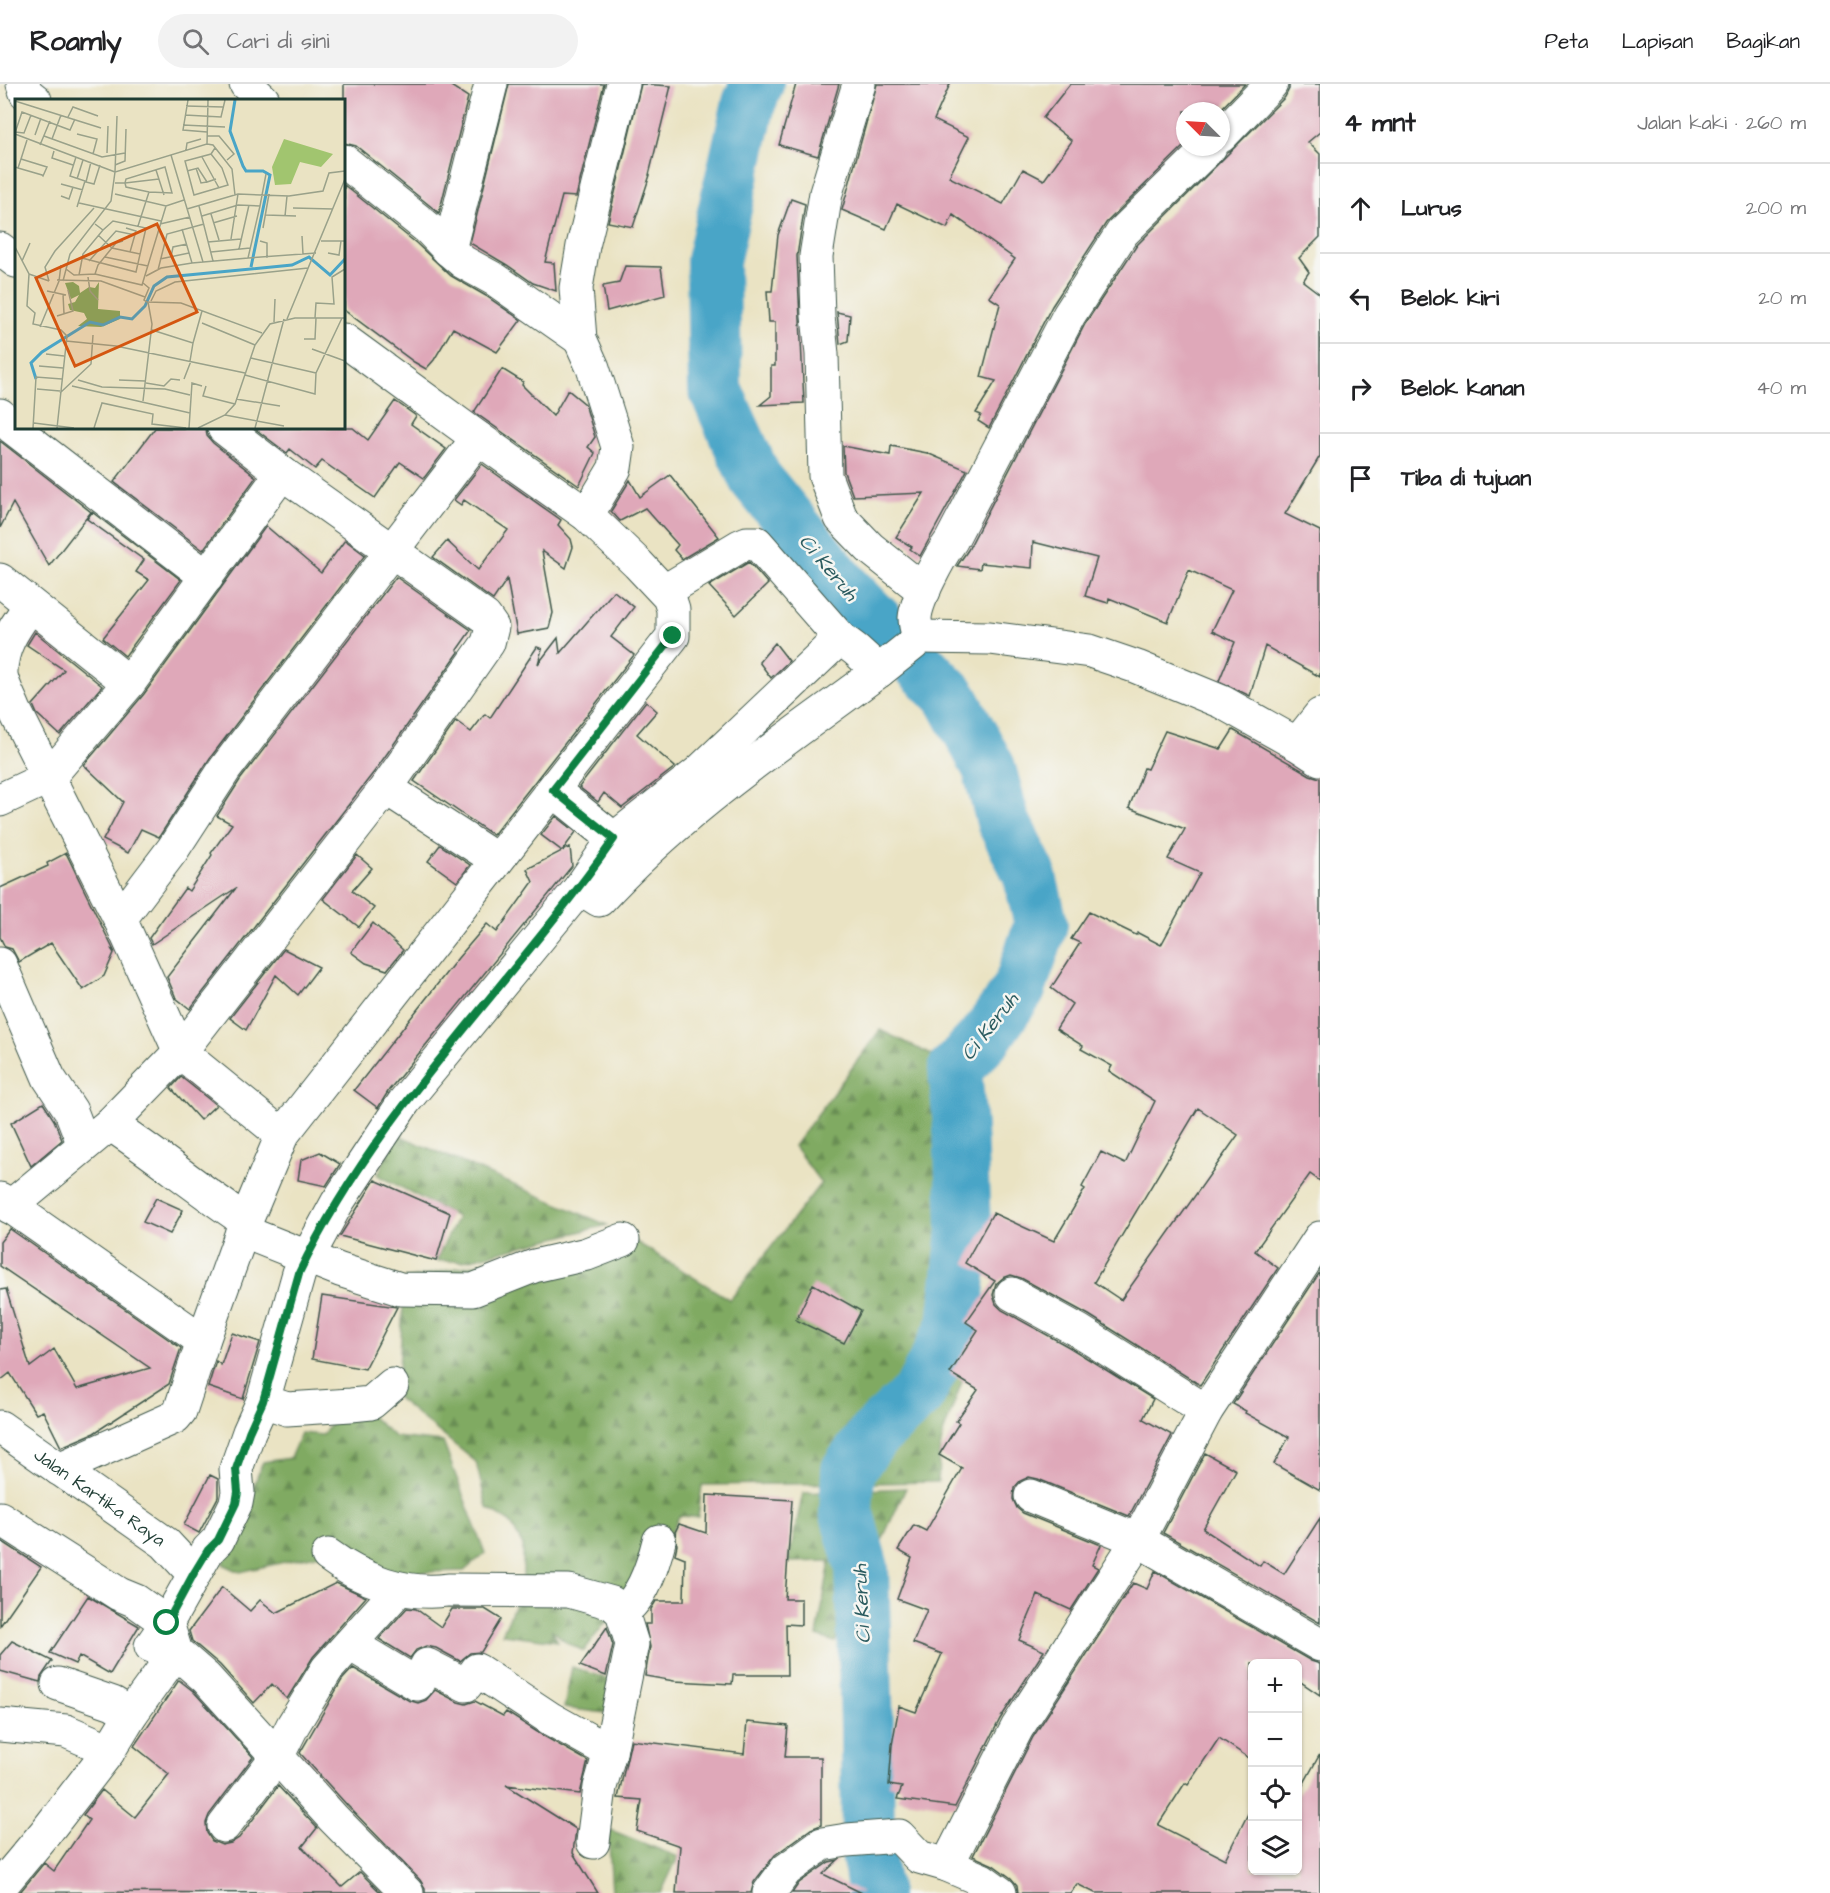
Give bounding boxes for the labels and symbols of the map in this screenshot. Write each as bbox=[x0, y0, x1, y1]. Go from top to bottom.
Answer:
inset map bbox=[15, 99, 345, 429]
north arrow bbox=[1176, 102, 1230, 156]
water label: Ci Keruh bbox=[792, 528, 865, 608]
route end bbox=[659, 622, 685, 648]
water label: Ci Keruh bbox=[954, 986, 1026, 1066]
street label: Jalan Kartika Raya bbox=[29, 1443, 170, 1553]
water label: Ci Keruh bbox=[846, 1563, 878, 1644]
route start bbox=[153, 1609, 179, 1635]

